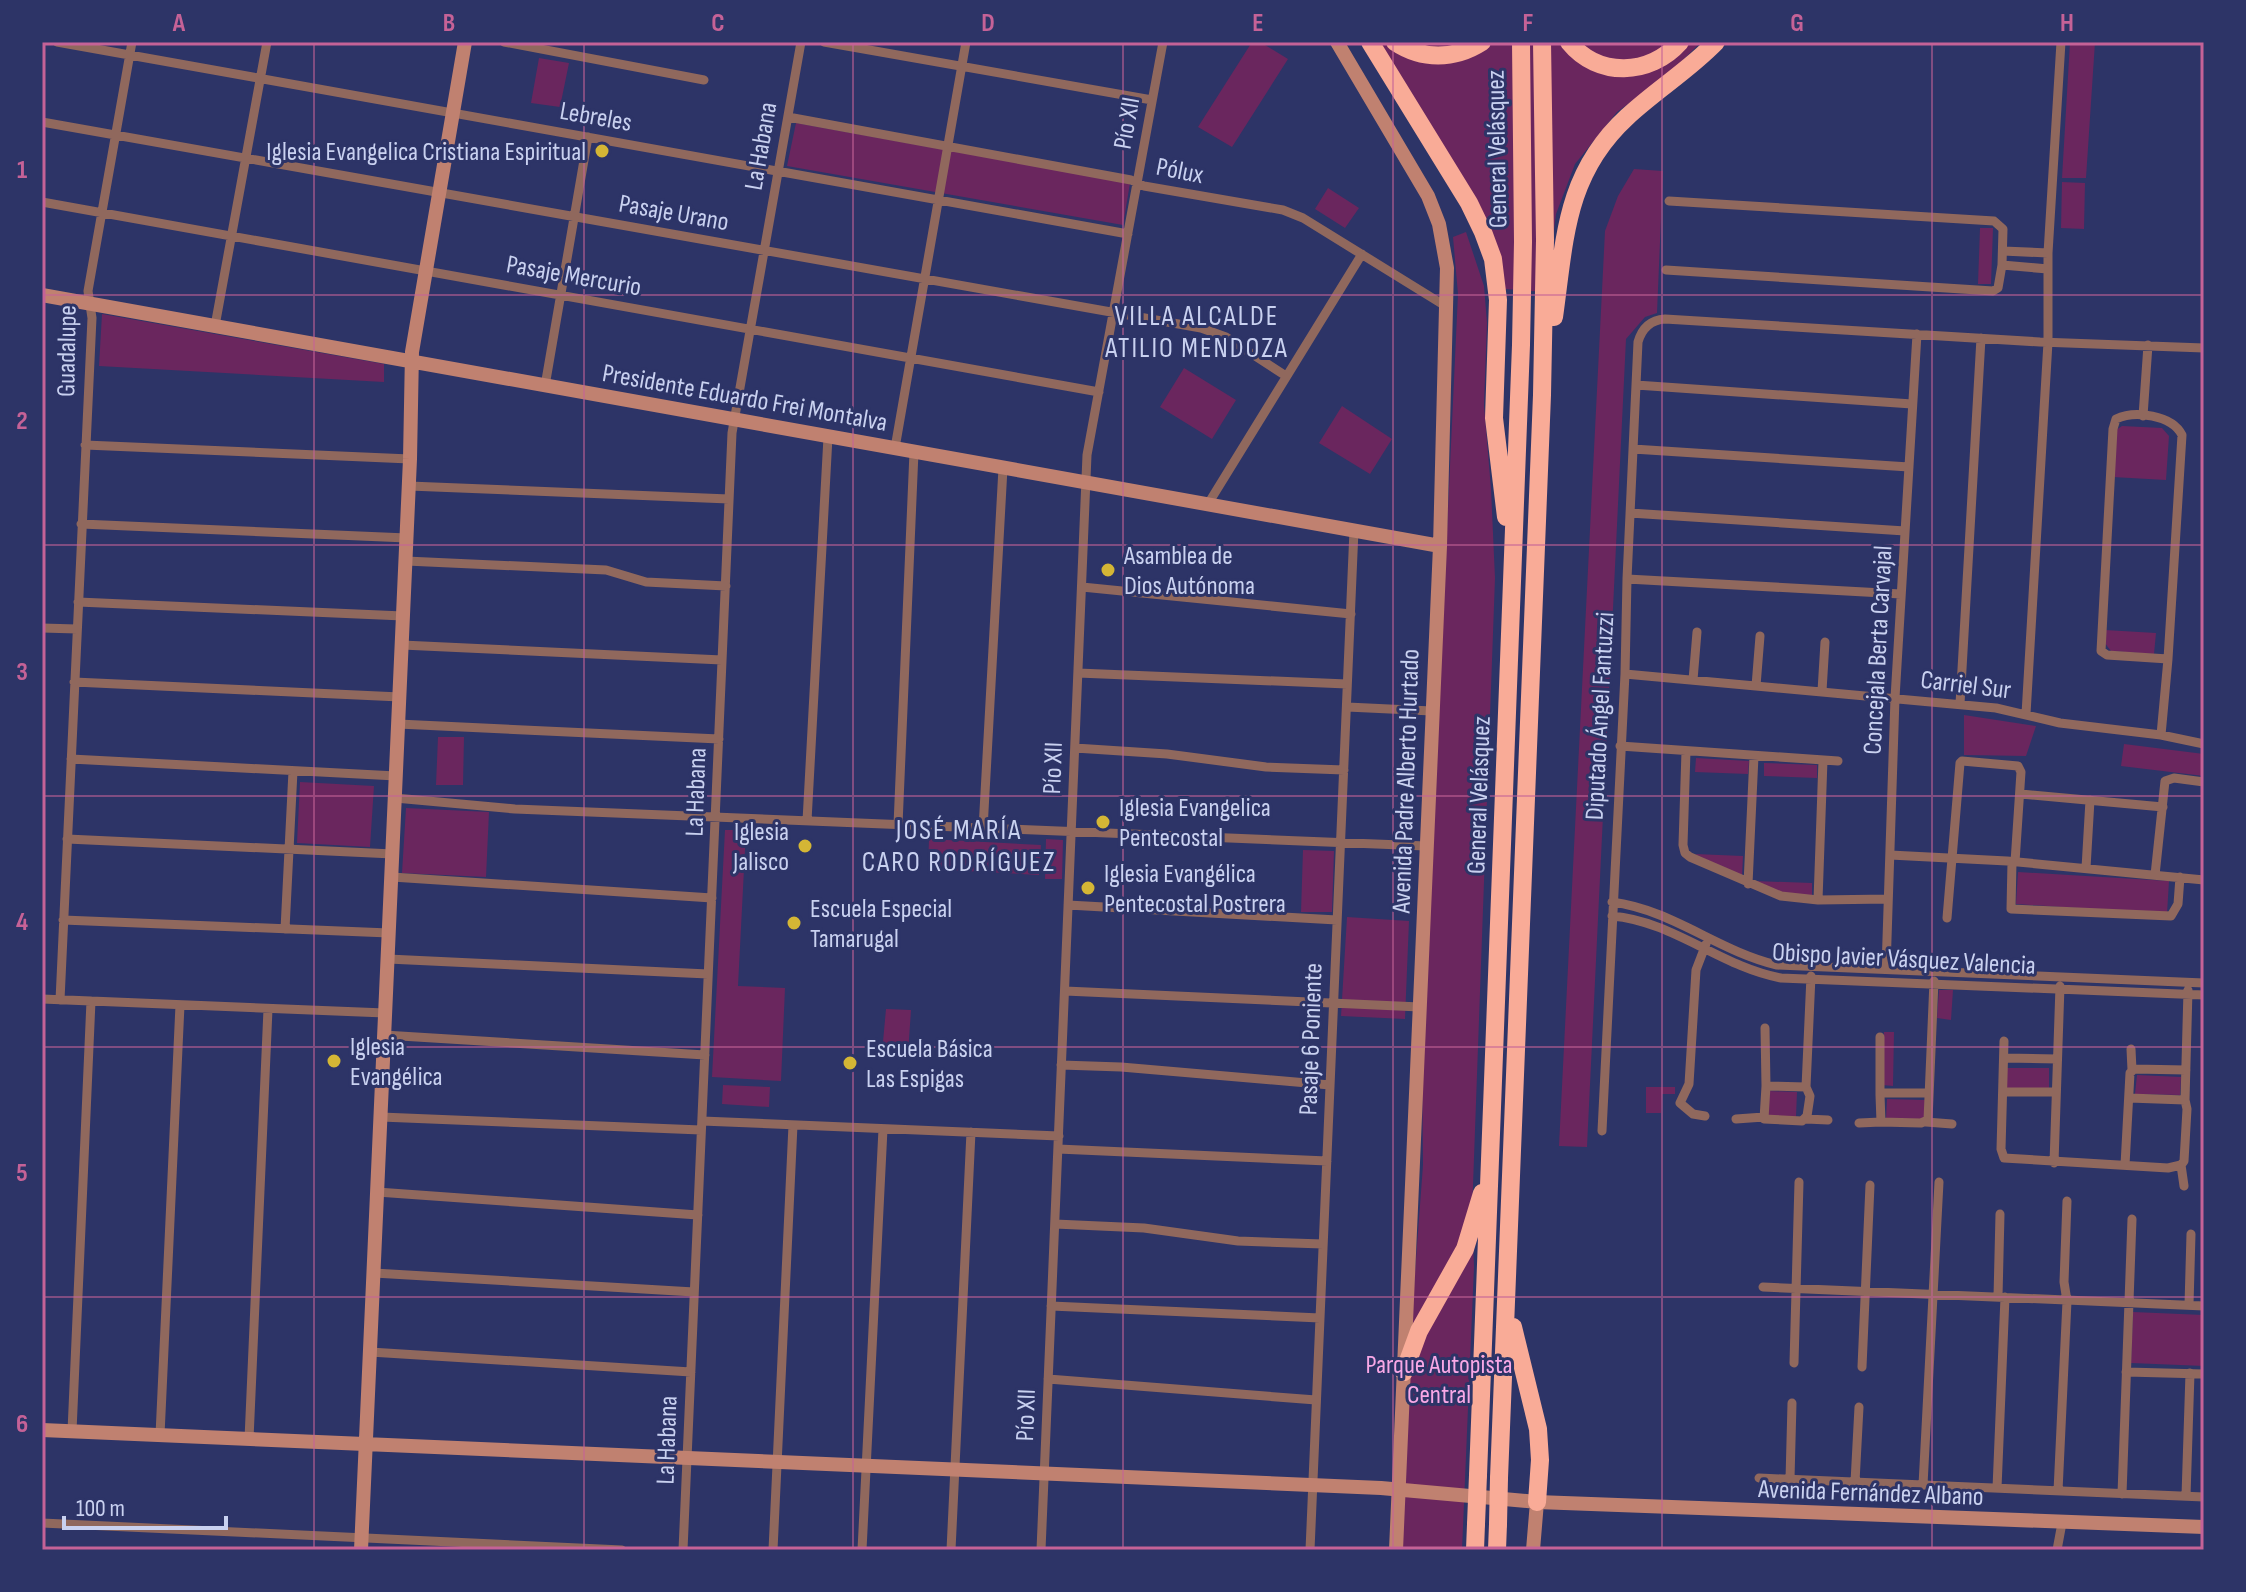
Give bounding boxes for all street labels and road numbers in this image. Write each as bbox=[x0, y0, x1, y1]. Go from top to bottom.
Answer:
street label: General Velásquez bbox=[1481, 70, 1514, 228]
street label: Pío XII bbox=[1108, 95, 1147, 152]
street label: Lebreles bbox=[557, 96, 634, 139]
street label: La Habana bbox=[738, 100, 784, 193]
street label: Pólux bbox=[1154, 152, 1206, 191]
street label: Pasaje Urano bbox=[616, 189, 731, 238]
street label: Pasaje Mercurio bbox=[504, 249, 644, 304]
street label: Guadalupe bbox=[51, 305, 84, 397]
street label: Presidente Eduardo Frei Montalva bbox=[600, 358, 890, 439]
street label: Concejala Berta Carvajal bbox=[1858, 545, 1899, 755]
street label: Diputado Ángel Fantuzzi bbox=[1580, 611, 1621, 821]
street label: Avenida Padre Alberto Hurtado bbox=[1386, 648, 1427, 915]
street label: Carriel Sur bbox=[1919, 665, 2013, 706]
street label: General Velásquez bbox=[1461, 716, 1498, 875]
street label: Pío XII bbox=[1037, 741, 1070, 795]
street label: La Habana bbox=[679, 747, 714, 837]
street label: Obispo Javier Vásquez Valencia bbox=[1771, 937, 2037, 982]
street label: Pasaje 6 Poniente bbox=[1293, 962, 1330, 1116]
street label: Pío XII bbox=[1010, 1388, 1043, 1442]
street label: La Habana bbox=[650, 1395, 685, 1485]
street label: Avenida Fernández Albano bbox=[1757, 1474, 1984, 1513]

